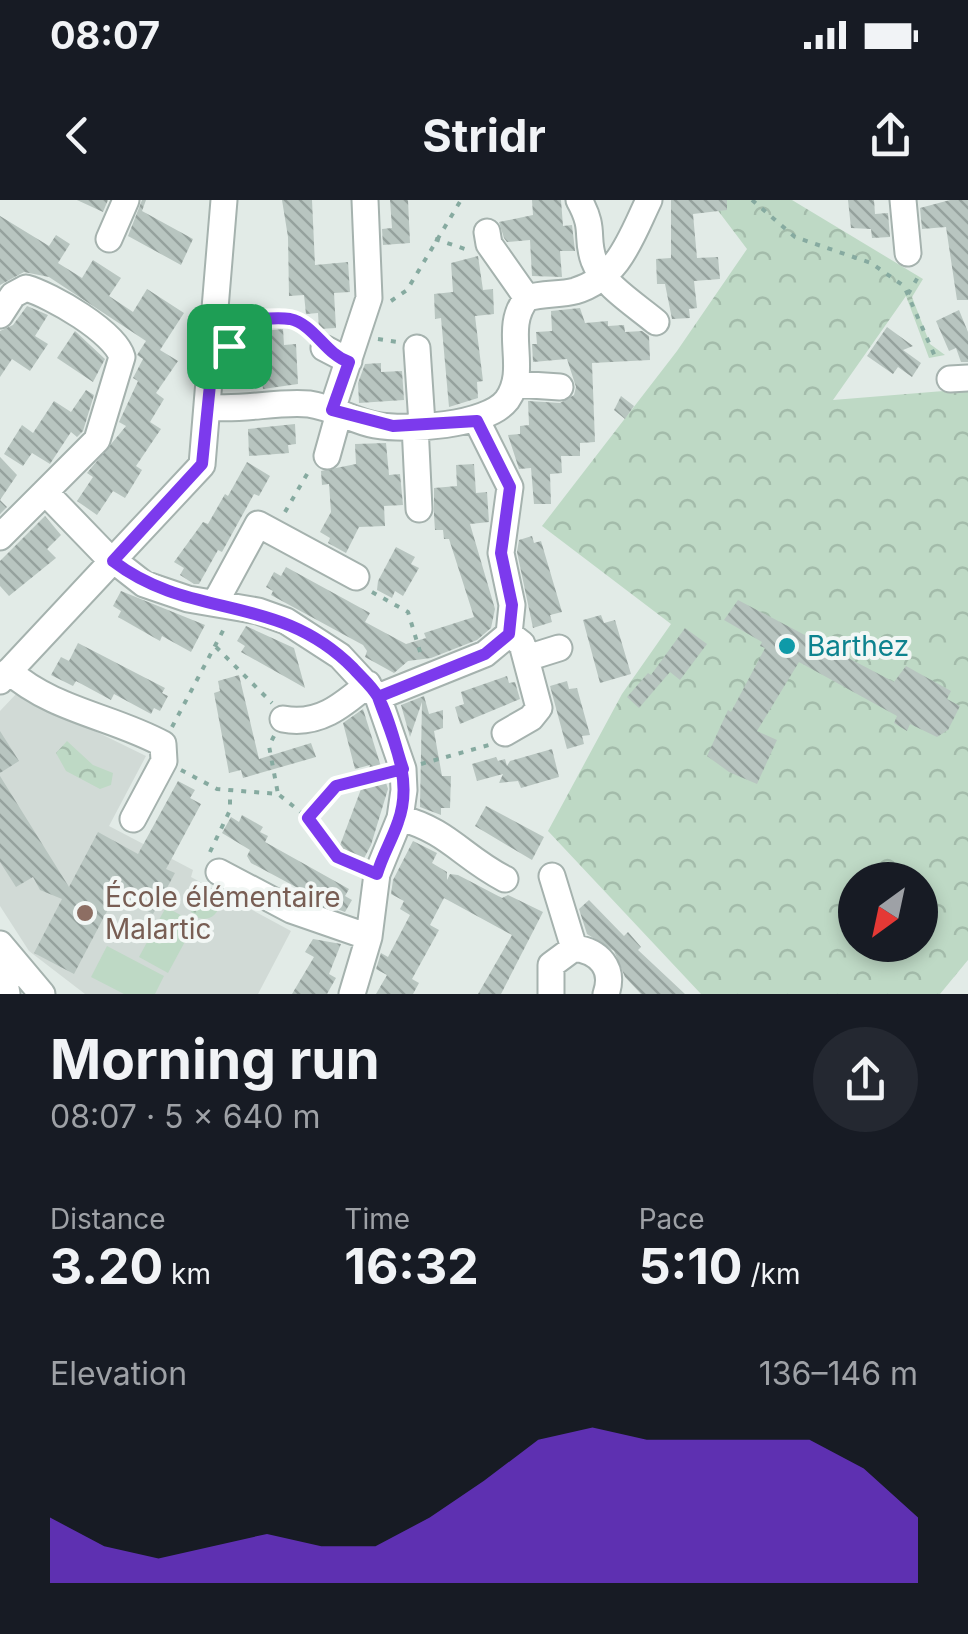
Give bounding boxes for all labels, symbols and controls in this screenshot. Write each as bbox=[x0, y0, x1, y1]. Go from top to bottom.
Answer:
text: 08:07 bbox=[50, 12, 160, 58]
icon: back bbox=[50, 108, 105, 163]
text: Stridr bbox=[422, 108, 546, 163]
icon: share bbox=[863, 108, 918, 163]
pin bbox=[187, 304, 272, 389]
icon: arrive bbox=[202, 319, 257, 374]
place label: Barthez bbox=[807, 629, 909, 663]
marker: Barthez bbox=[776, 635, 798, 657]
north arrow bbox=[838, 862, 938, 962]
map controls bbox=[838, 862, 938, 962]
place label: École élémentaire Malartic bbox=[105, 879, 341, 946]
marker: École élémentaire Malartic bbox=[74, 902, 96, 924]
text: Morning run bbox=[50, 1026, 380, 1092]
button: share bbox=[813, 1027, 918, 1132]
text: 08:07 · 5 × 640 m bbox=[50, 1097, 320, 1136]
text: Distance bbox=[50, 1202, 166, 1236]
text: Time bbox=[344, 1202, 410, 1236]
text: Pace bbox=[639, 1202, 705, 1236]
text: 3.20 bbox=[50, 1236, 163, 1296]
text: 16:32 bbox=[344, 1236, 479, 1296]
text: 5:10 bbox=[639, 1236, 743, 1296]
text: km bbox=[163, 1257, 211, 1291]
text: /km bbox=[743, 1257, 800, 1291]
text: Elevation bbox=[50, 1354, 187, 1393]
text: 136–146 m bbox=[759, 1354, 918, 1393]

